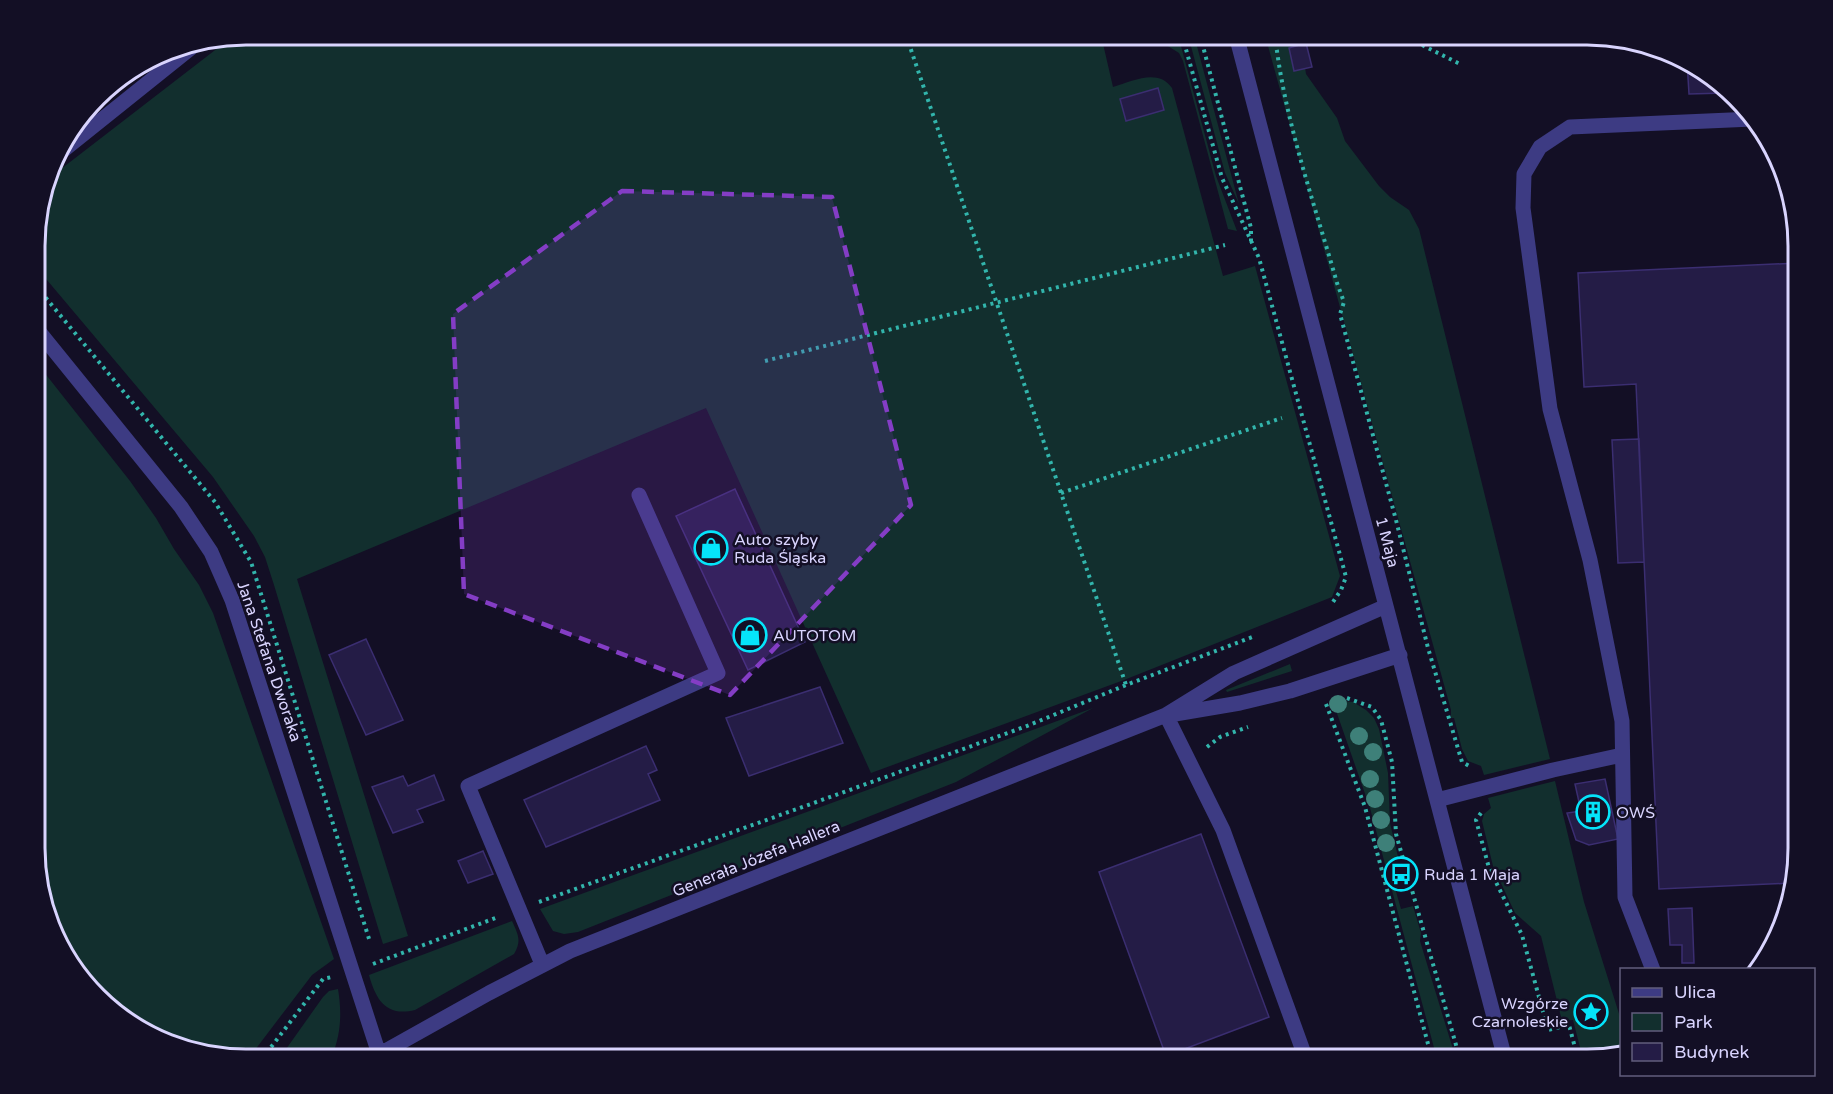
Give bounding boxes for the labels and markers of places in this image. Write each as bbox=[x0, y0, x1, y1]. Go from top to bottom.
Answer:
shop icon: Auto szyby Ruda Śląska bbox=[693, 530, 729, 566]
place label: Auto szyby Ruda Śląska bbox=[734, 530, 826, 568]
shop icon: AUTOTOM bbox=[732, 617, 768, 653]
place label: AUTOTOM bbox=[773, 626, 856, 646]
building icon: OWŚ bbox=[1575, 794, 1611, 830]
place label: OWŚ bbox=[1616, 803, 1655, 823]
bus stop icon: Ruda 1 Maja bbox=[1383, 856, 1419, 892]
place label: Ruda 1 Maja bbox=[1424, 865, 1520, 885]
place label: Wzgórze Czarnoleskie bbox=[1472, 994, 1568, 1032]
place icon: Wzgórze Czarnoleskie bbox=[1573, 994, 1609, 1030]

